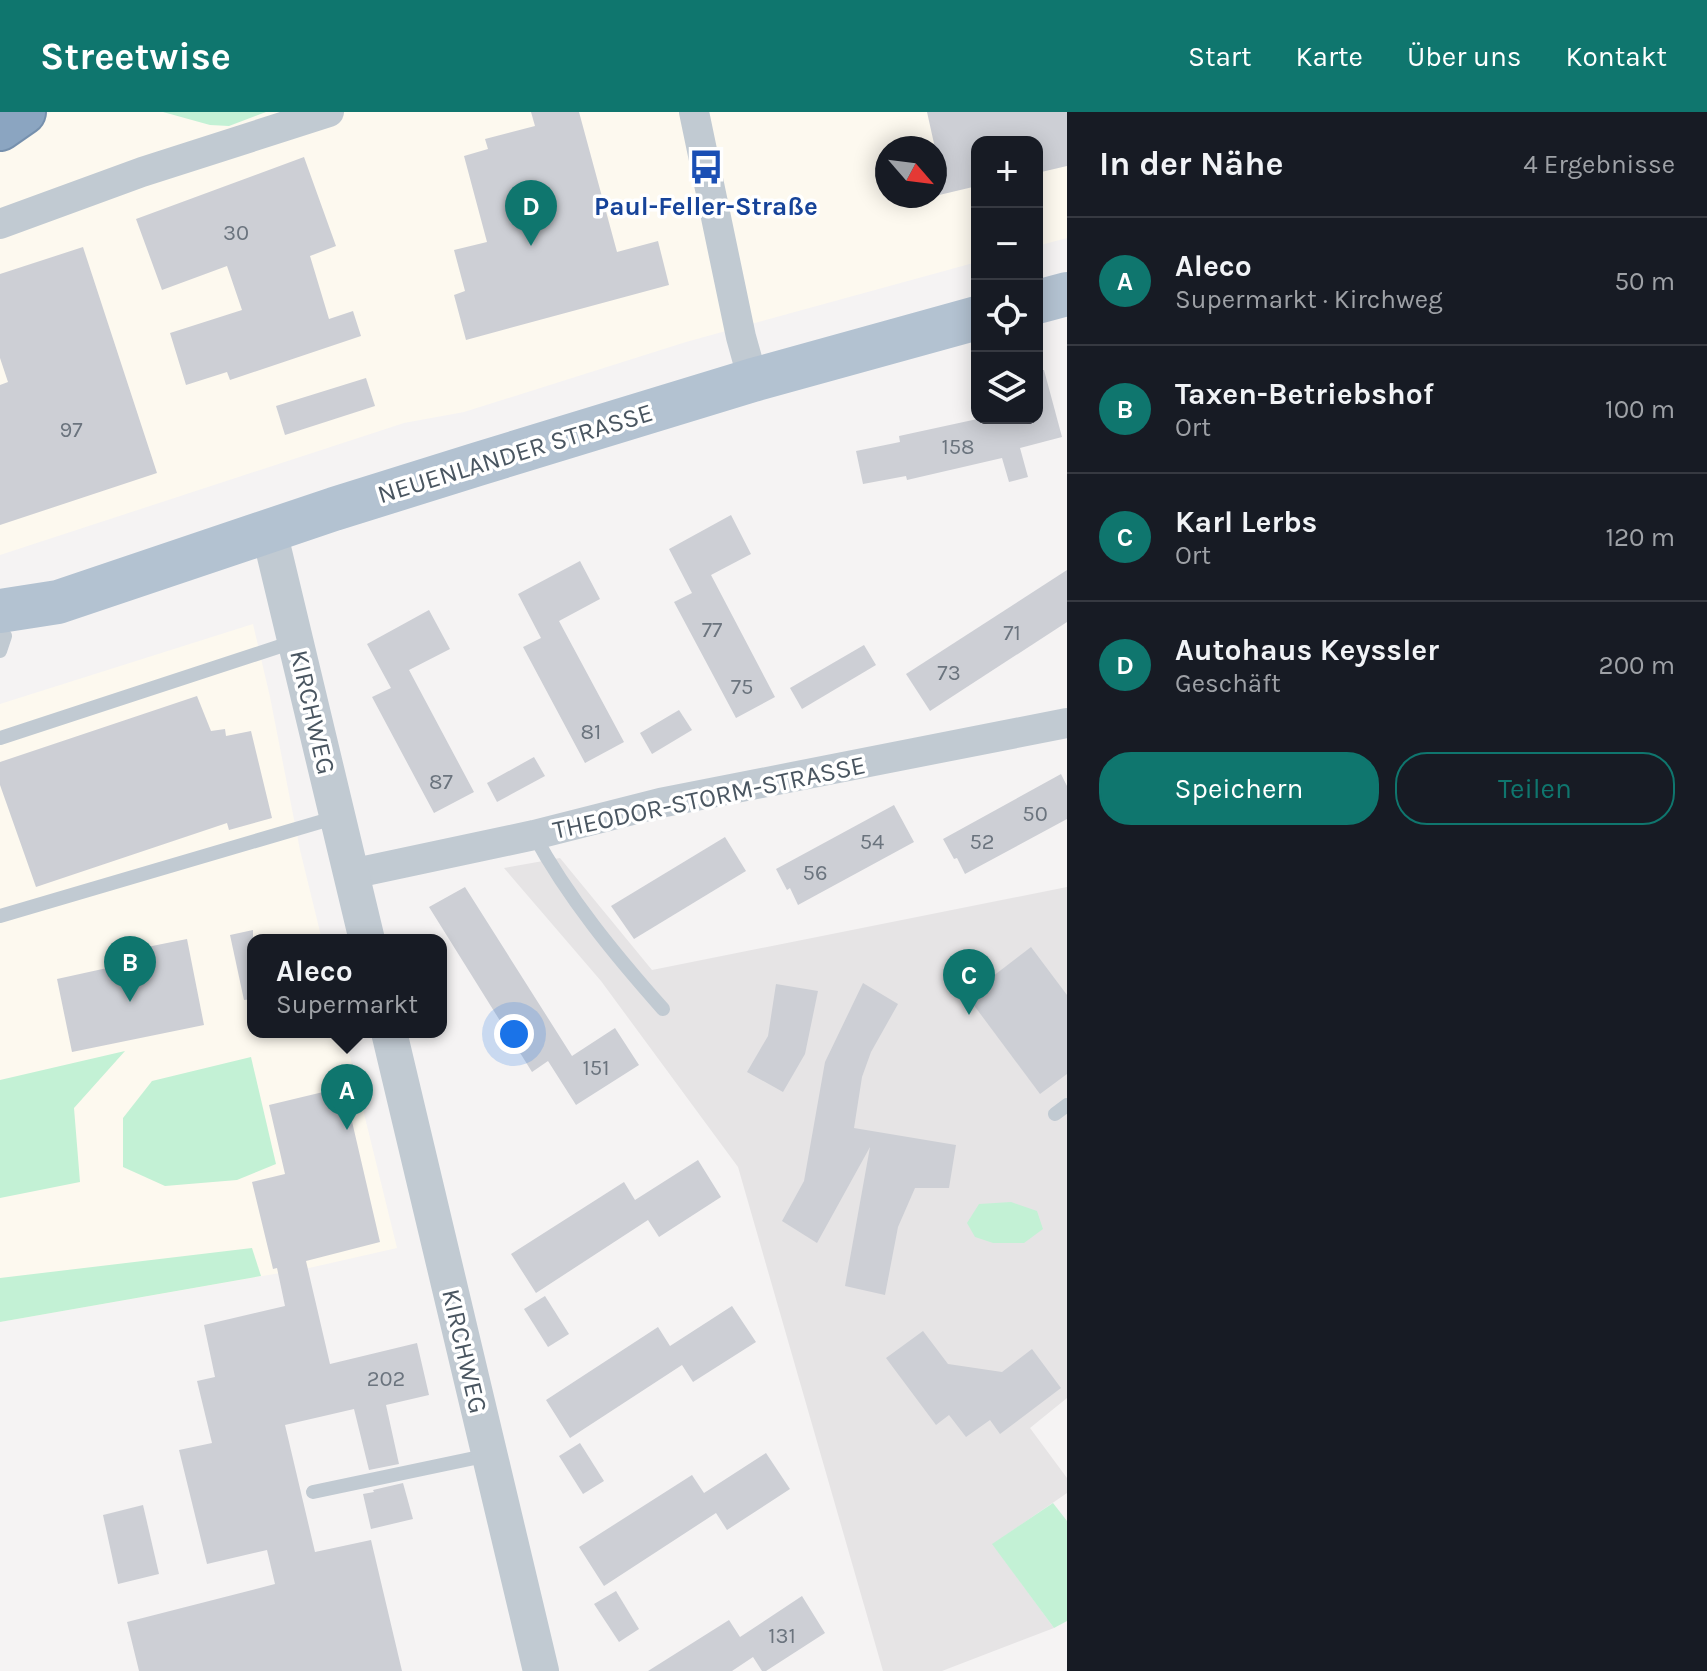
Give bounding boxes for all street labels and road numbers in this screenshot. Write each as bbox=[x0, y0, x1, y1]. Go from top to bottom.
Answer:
street label: NEUENLANDER STRASSE bbox=[374, 397, 657, 510]
street label: KIRCHWEG bbox=[283, 647, 342, 777]
street label: THEODOR-STORM-STRASSE bbox=[550, 749, 868, 846]
street label: KIRCHWEG bbox=[435, 1286, 494, 1416]

